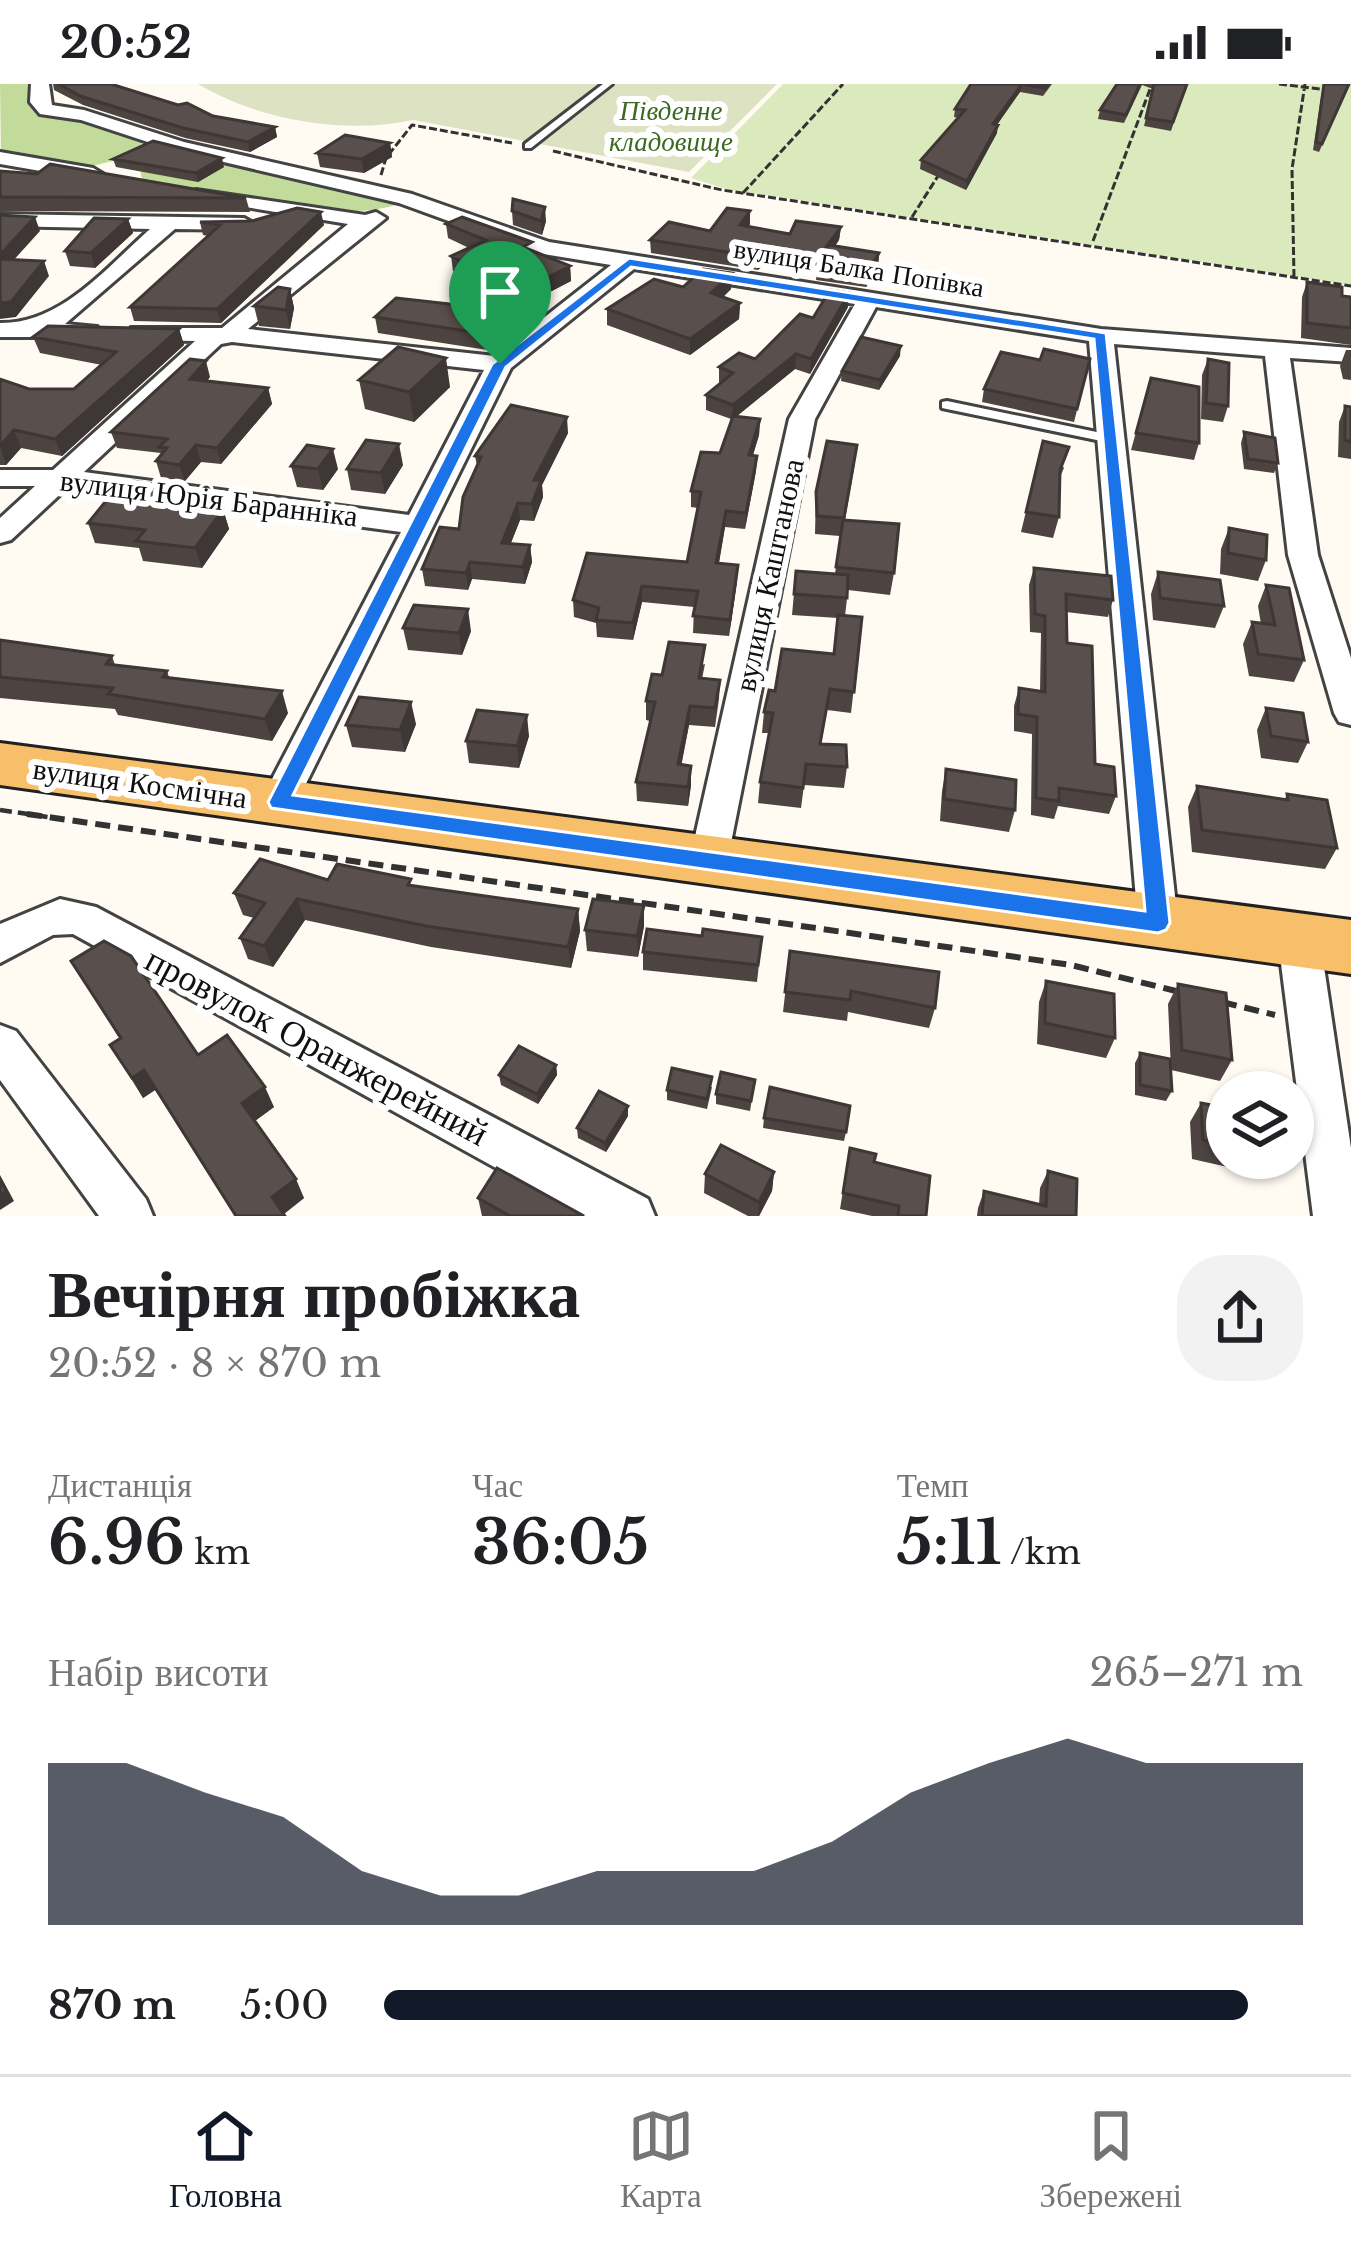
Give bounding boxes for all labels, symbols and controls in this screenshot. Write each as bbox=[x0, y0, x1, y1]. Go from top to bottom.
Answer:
text: 20:52 bbox=[60, 14, 192, 70]
park label: Південне кладовище bbox=[609, 94, 733, 158]
street label: вулиця Балка Попівка bbox=[732, 232, 986, 304]
pin bbox=[449, 241, 551, 364]
icon: arrive bbox=[467, 259, 533, 325]
street label: вулиця Каштанова bbox=[726, 455, 812, 695]
street label: вулиця Юрія Баранніка bbox=[58, 461, 360, 535]
street label: вулиця Космічна bbox=[31, 750, 249, 816]
street label: провулок Оранжерейний bbox=[138, 936, 496, 1156]
map controls bbox=[1206, 1071, 1314, 1179]
button: layers bbox=[1206, 1071, 1314, 1179]
text: Вечірня пробіжка bbox=[48, 1253, 580, 1335]
button: share bbox=[1177, 1255, 1303, 1381]
text: 20:52 · 8 × 870 m bbox=[48, 1339, 381, 1388]
text: Дистанція bbox=[48, 1465, 192, 1506]
text: Час bbox=[472, 1465, 523, 1506]
text: Темп bbox=[897, 1465, 969, 1506]
text: 6.96 bbox=[48, 1506, 185, 1580]
text: 36:05 bbox=[472, 1506, 649, 1580]
text: 5:11 bbox=[897, 1506, 1002, 1580]
text: km bbox=[185, 1532, 250, 1573]
text: /km bbox=[1002, 1532, 1081, 1573]
text: Набір висоти bbox=[48, 1648, 268, 1697]
text: 265–271 m bbox=[1089, 1648, 1303, 1697]
text: 870 m bbox=[48, 1981, 176, 2030]
text: 5:00 bbox=[240, 1981, 329, 2030]
tab: Головна bbox=[169, 2103, 282, 2216]
tab: Карта bbox=[620, 2103, 702, 2216]
tab: Збережені bbox=[1040, 2103, 1182, 2216]

